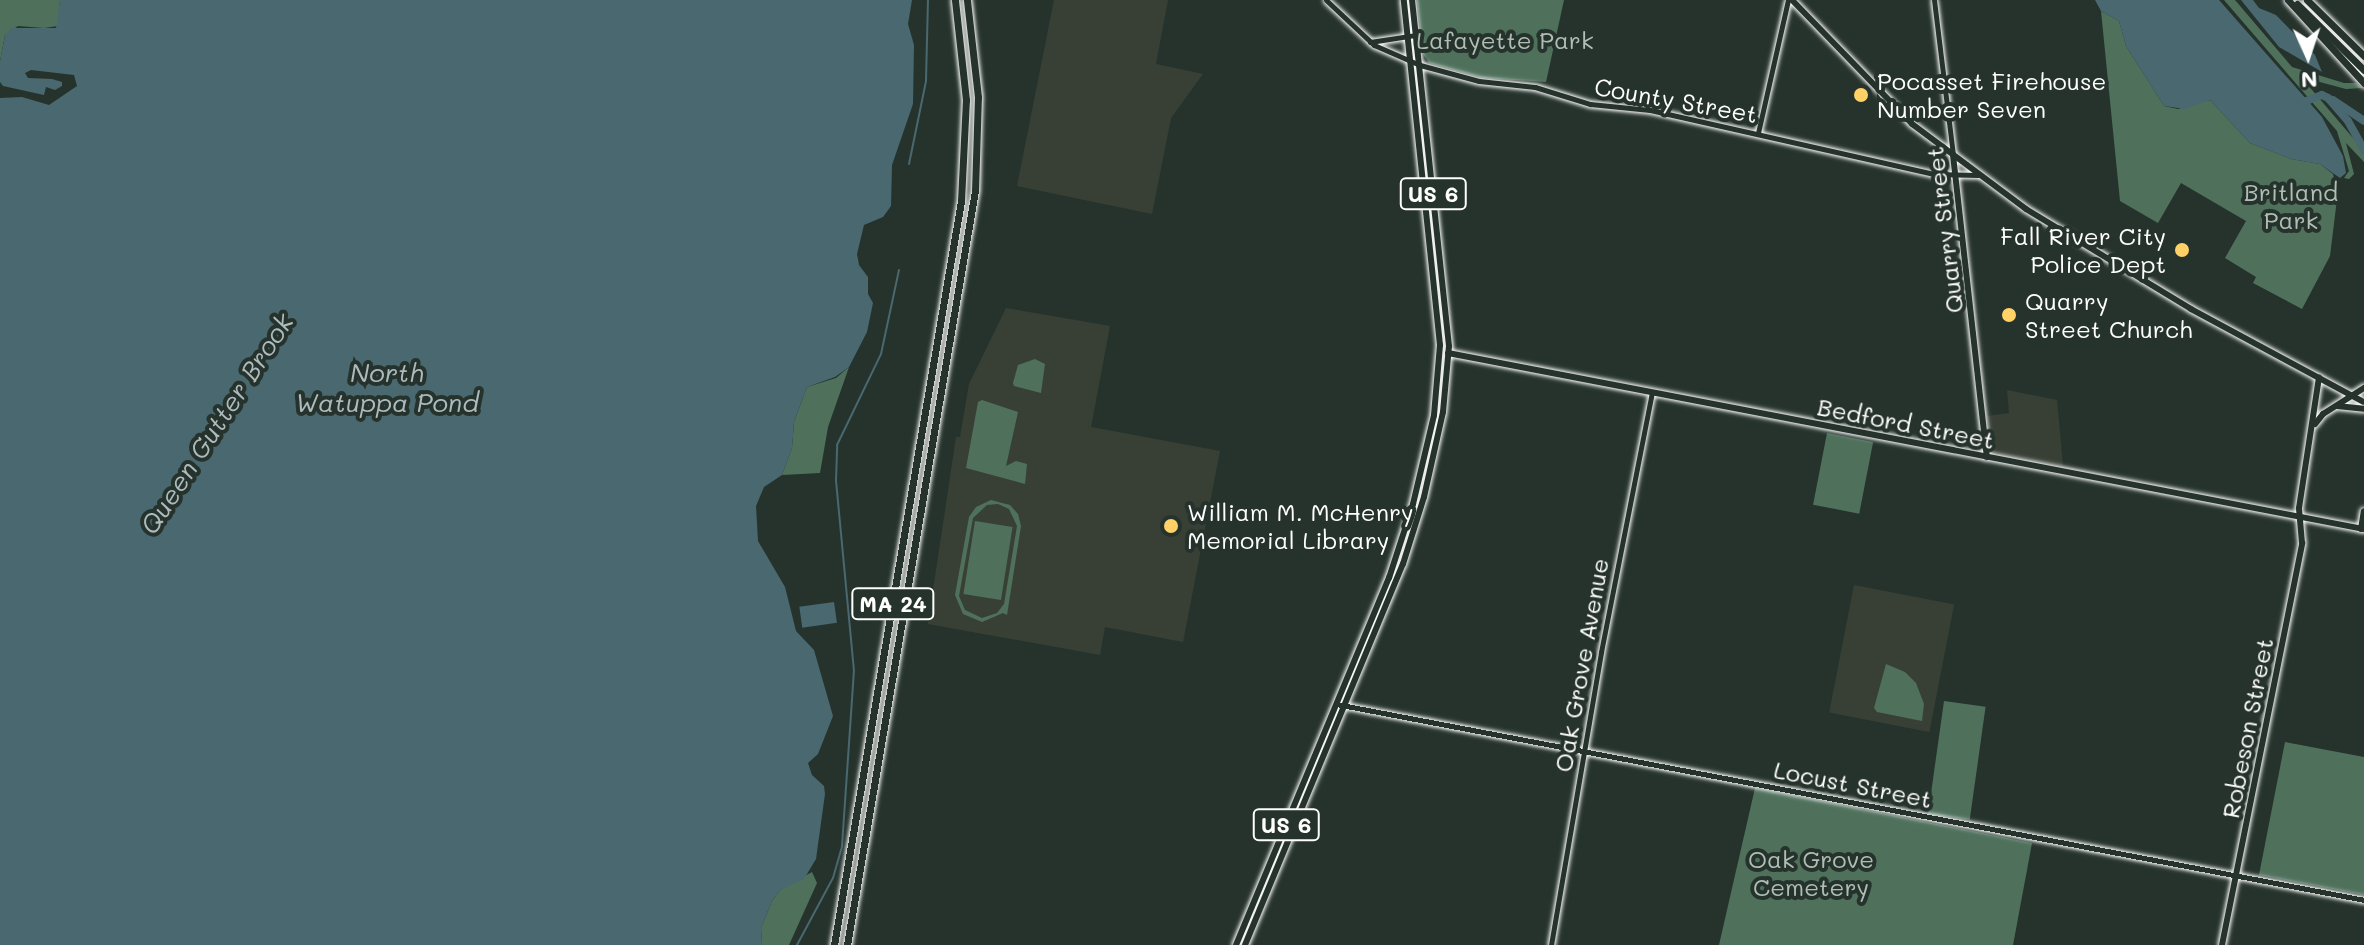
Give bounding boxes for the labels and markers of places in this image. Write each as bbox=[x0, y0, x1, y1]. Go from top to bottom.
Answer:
place label: Pocasset Firehouse Number Seven bbox=[1877, 67, 2106, 123]
marker: Pocasset Firehouse Number Seven bbox=[1852, 86, 1870, 104]
place label: Fall River City Police Dept bbox=[2000, 222, 2166, 278]
marker: Fall River City Police Dept bbox=[2173, 241, 2191, 259]
place label: Quarry Street Church bbox=[2025, 287, 2193, 343]
marker: Quarry Street Church bbox=[2000, 306, 2018, 324]
place label: William M. McHenry Memorial Library bbox=[1187, 498, 1414, 554]
marker: William M. McHenry Memorial Library bbox=[1162, 517, 1180, 535]

